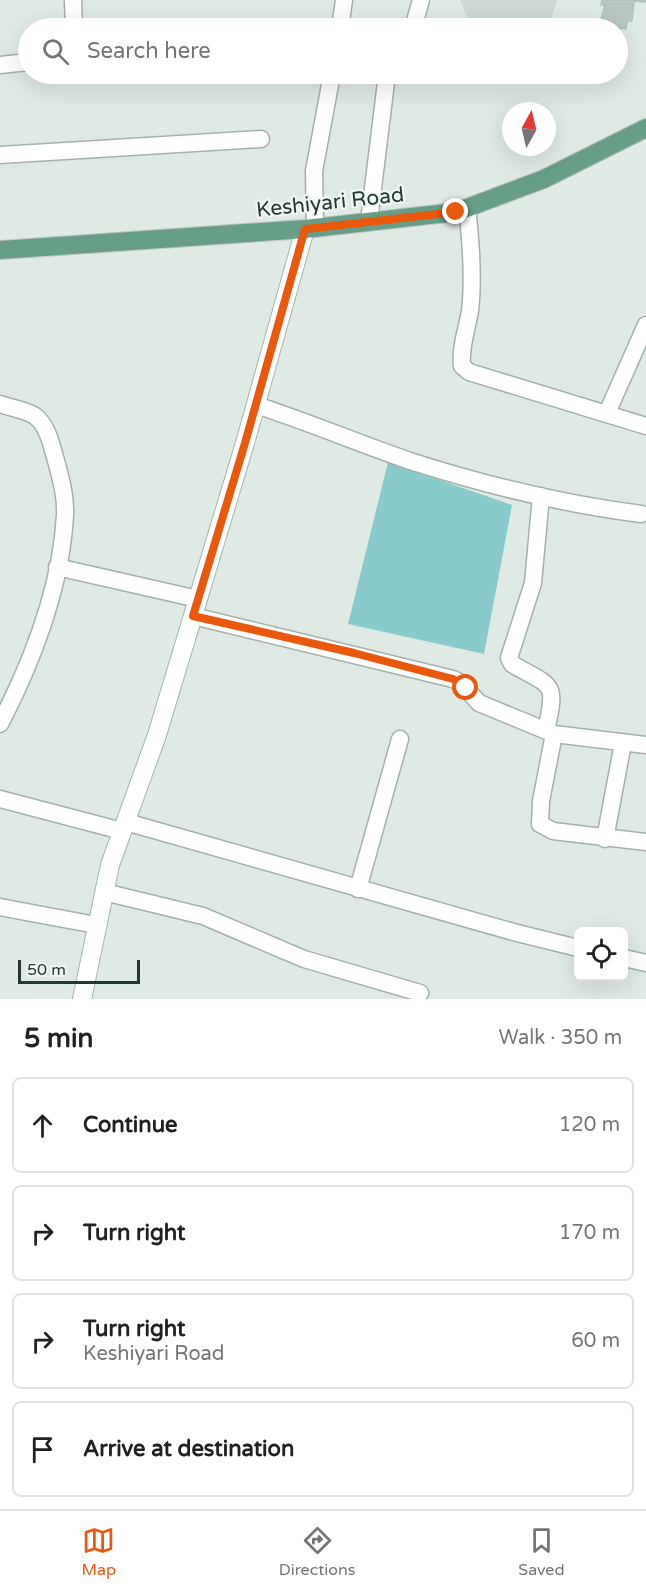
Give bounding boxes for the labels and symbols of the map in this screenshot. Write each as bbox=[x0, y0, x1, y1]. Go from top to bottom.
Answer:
north arrow bbox=[502, 102, 556, 156]
street label: Keshiyari Road bbox=[255, 182, 405, 223]
route end bbox=[442, 198, 468, 224]
route start bbox=[452, 674, 478, 700]
scale bar bbox=[18, 957, 140, 984]

